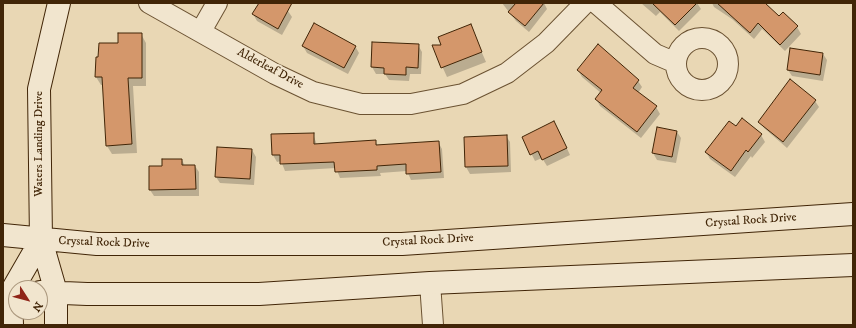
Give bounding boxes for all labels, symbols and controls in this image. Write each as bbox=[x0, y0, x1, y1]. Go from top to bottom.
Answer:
street label: Alderleaf Drive bbox=[234, 45, 306, 93]
street label: Waters Landing Drive bbox=[33, 91, 47, 197]
street label: Crystal Rock Drive bbox=[705, 211, 797, 231]
street label: Crystal Rock Drive bbox=[382, 231, 474, 251]
street label: Crystal Rock Drive bbox=[58, 234, 150, 252]
north arrow bbox=[8, 280, 48, 320]
text: N bbox=[29, 299, 45, 314]

